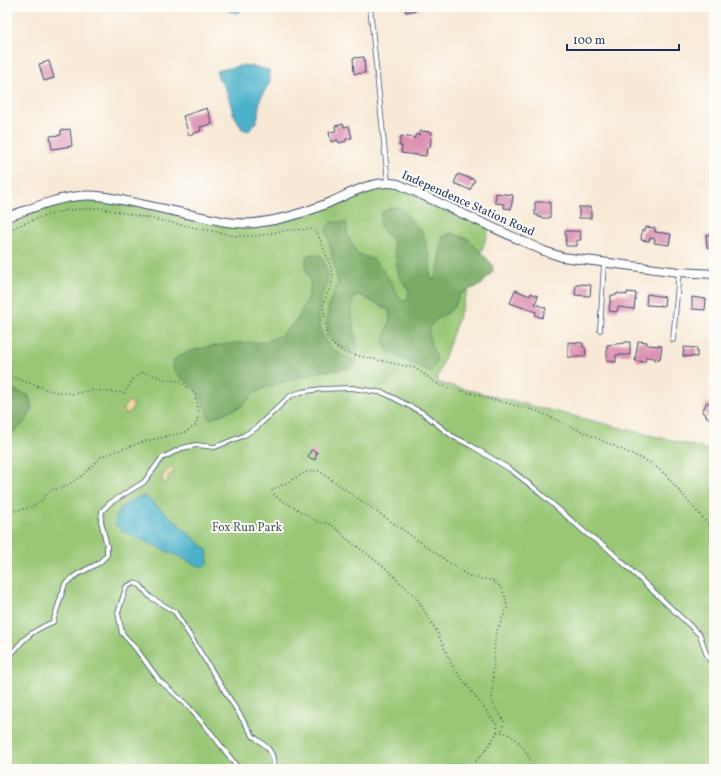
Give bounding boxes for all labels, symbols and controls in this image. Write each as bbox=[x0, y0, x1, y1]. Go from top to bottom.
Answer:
scale bar bbox=[567, 26, 679, 52]
text: 100 m bbox=[573, 33, 606, 49]
street label: Independence Station Road bbox=[399, 167, 537, 241]
park label: Fox Run Park bbox=[212, 520, 282, 536]

